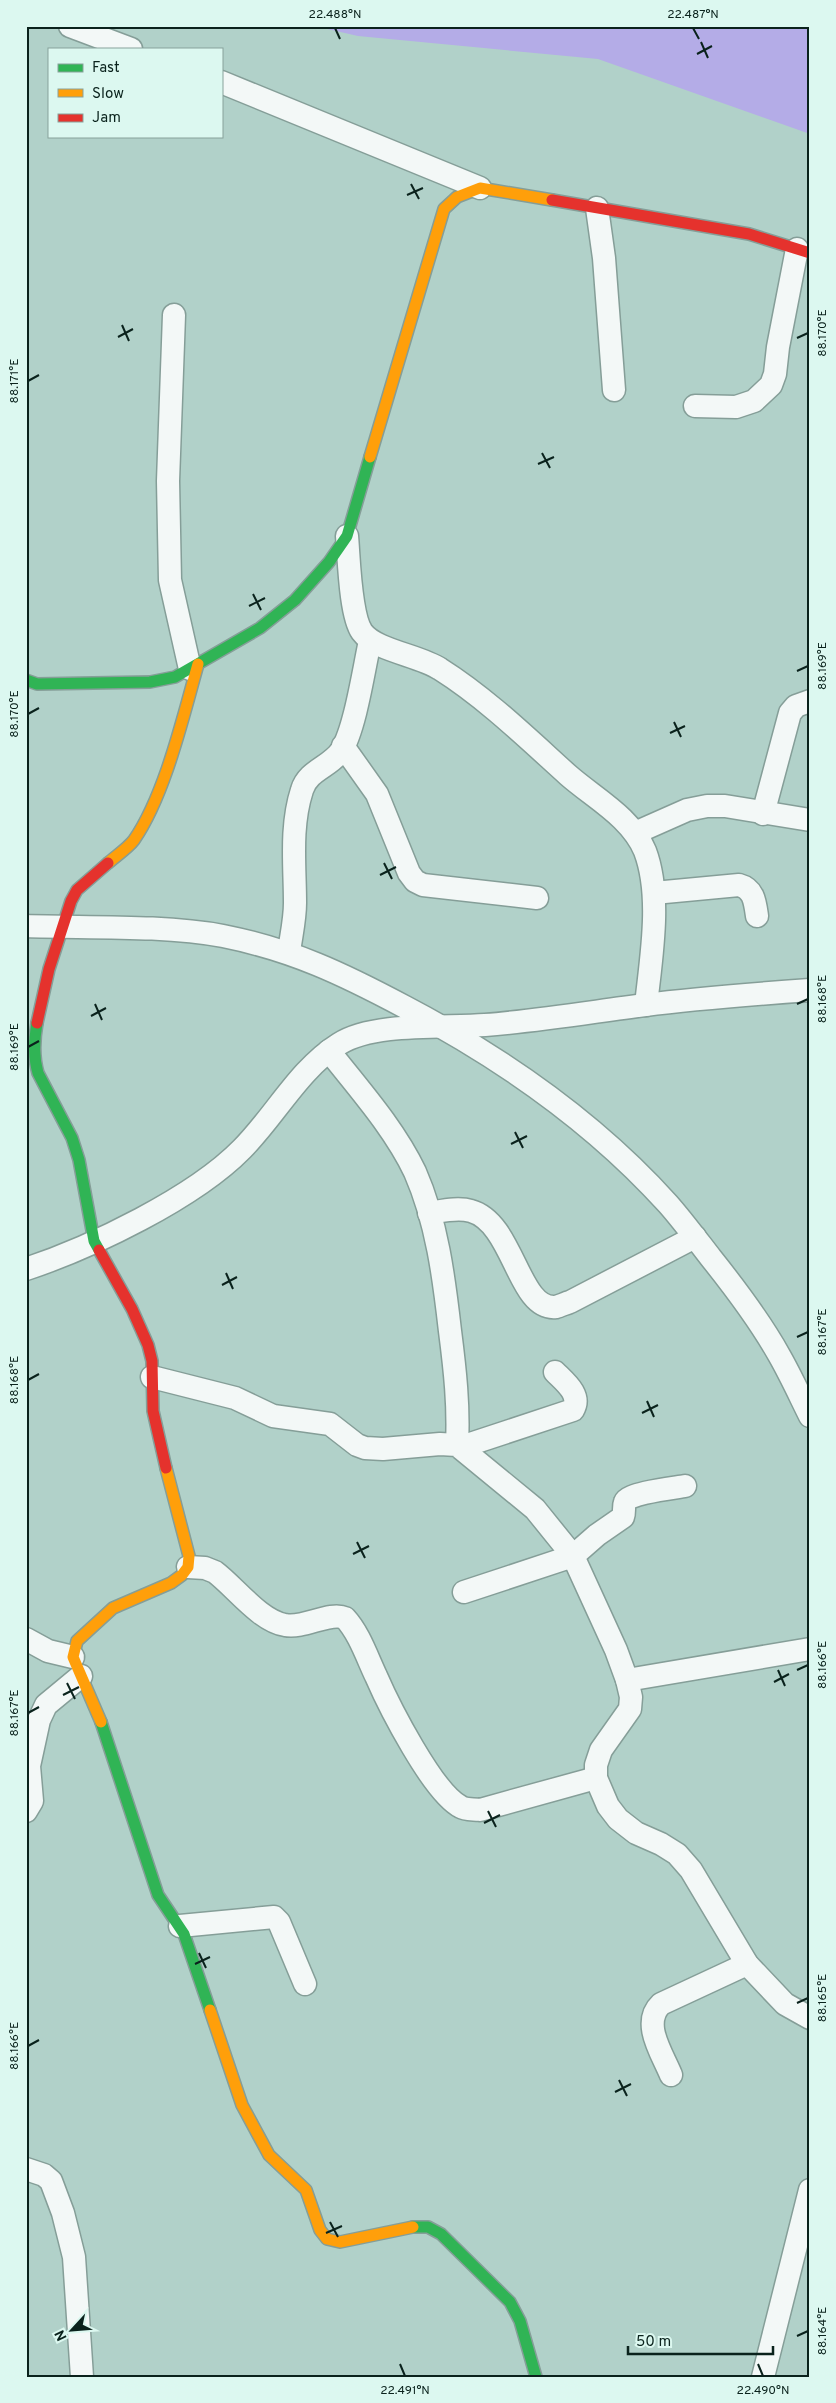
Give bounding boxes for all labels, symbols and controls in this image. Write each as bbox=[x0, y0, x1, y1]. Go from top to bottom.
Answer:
text: 22.488°N bbox=[309, 7, 361, 23]
text: 22.487°N bbox=[667, 7, 719, 23]
legend bbox=[48, 48, 222, 138]
text: Fast bbox=[92, 59, 120, 78]
text: Slow bbox=[92, 85, 124, 104]
text: Jam bbox=[92, 109, 121, 128]
text: 88.170°E bbox=[815, 309, 831, 357]
text: 88.171°E bbox=[7, 359, 23, 403]
text: 88.169°E bbox=[815, 642, 831, 690]
text: 88.170°E bbox=[7, 690, 23, 738]
text: 88.168°E bbox=[815, 975, 831, 1023]
text: 88.169°E bbox=[7, 1023, 23, 1071]
text: 88.167°E bbox=[815, 1308, 831, 1356]
text: 88.168°E bbox=[7, 1356, 23, 1404]
text: 88.166°E bbox=[815, 1641, 831, 1689]
text: 88.167°E bbox=[7, 1689, 23, 1737]
text: 88.165°E bbox=[815, 1974, 831, 2022]
text: 88.166°E bbox=[7, 2022, 23, 2070]
north arrow bbox=[48, 2306, 98, 2356]
text: 88.164°E bbox=[815, 2307, 831, 2355]
scale bar bbox=[628, 2323, 774, 2355]
text: N bbox=[52, 2327, 72, 2343]
text: 50 m bbox=[636, 2333, 671, 2352]
text: 22.491°N bbox=[380, 2383, 430, 2399]
text: 22.490°N bbox=[737, 2383, 789, 2399]

